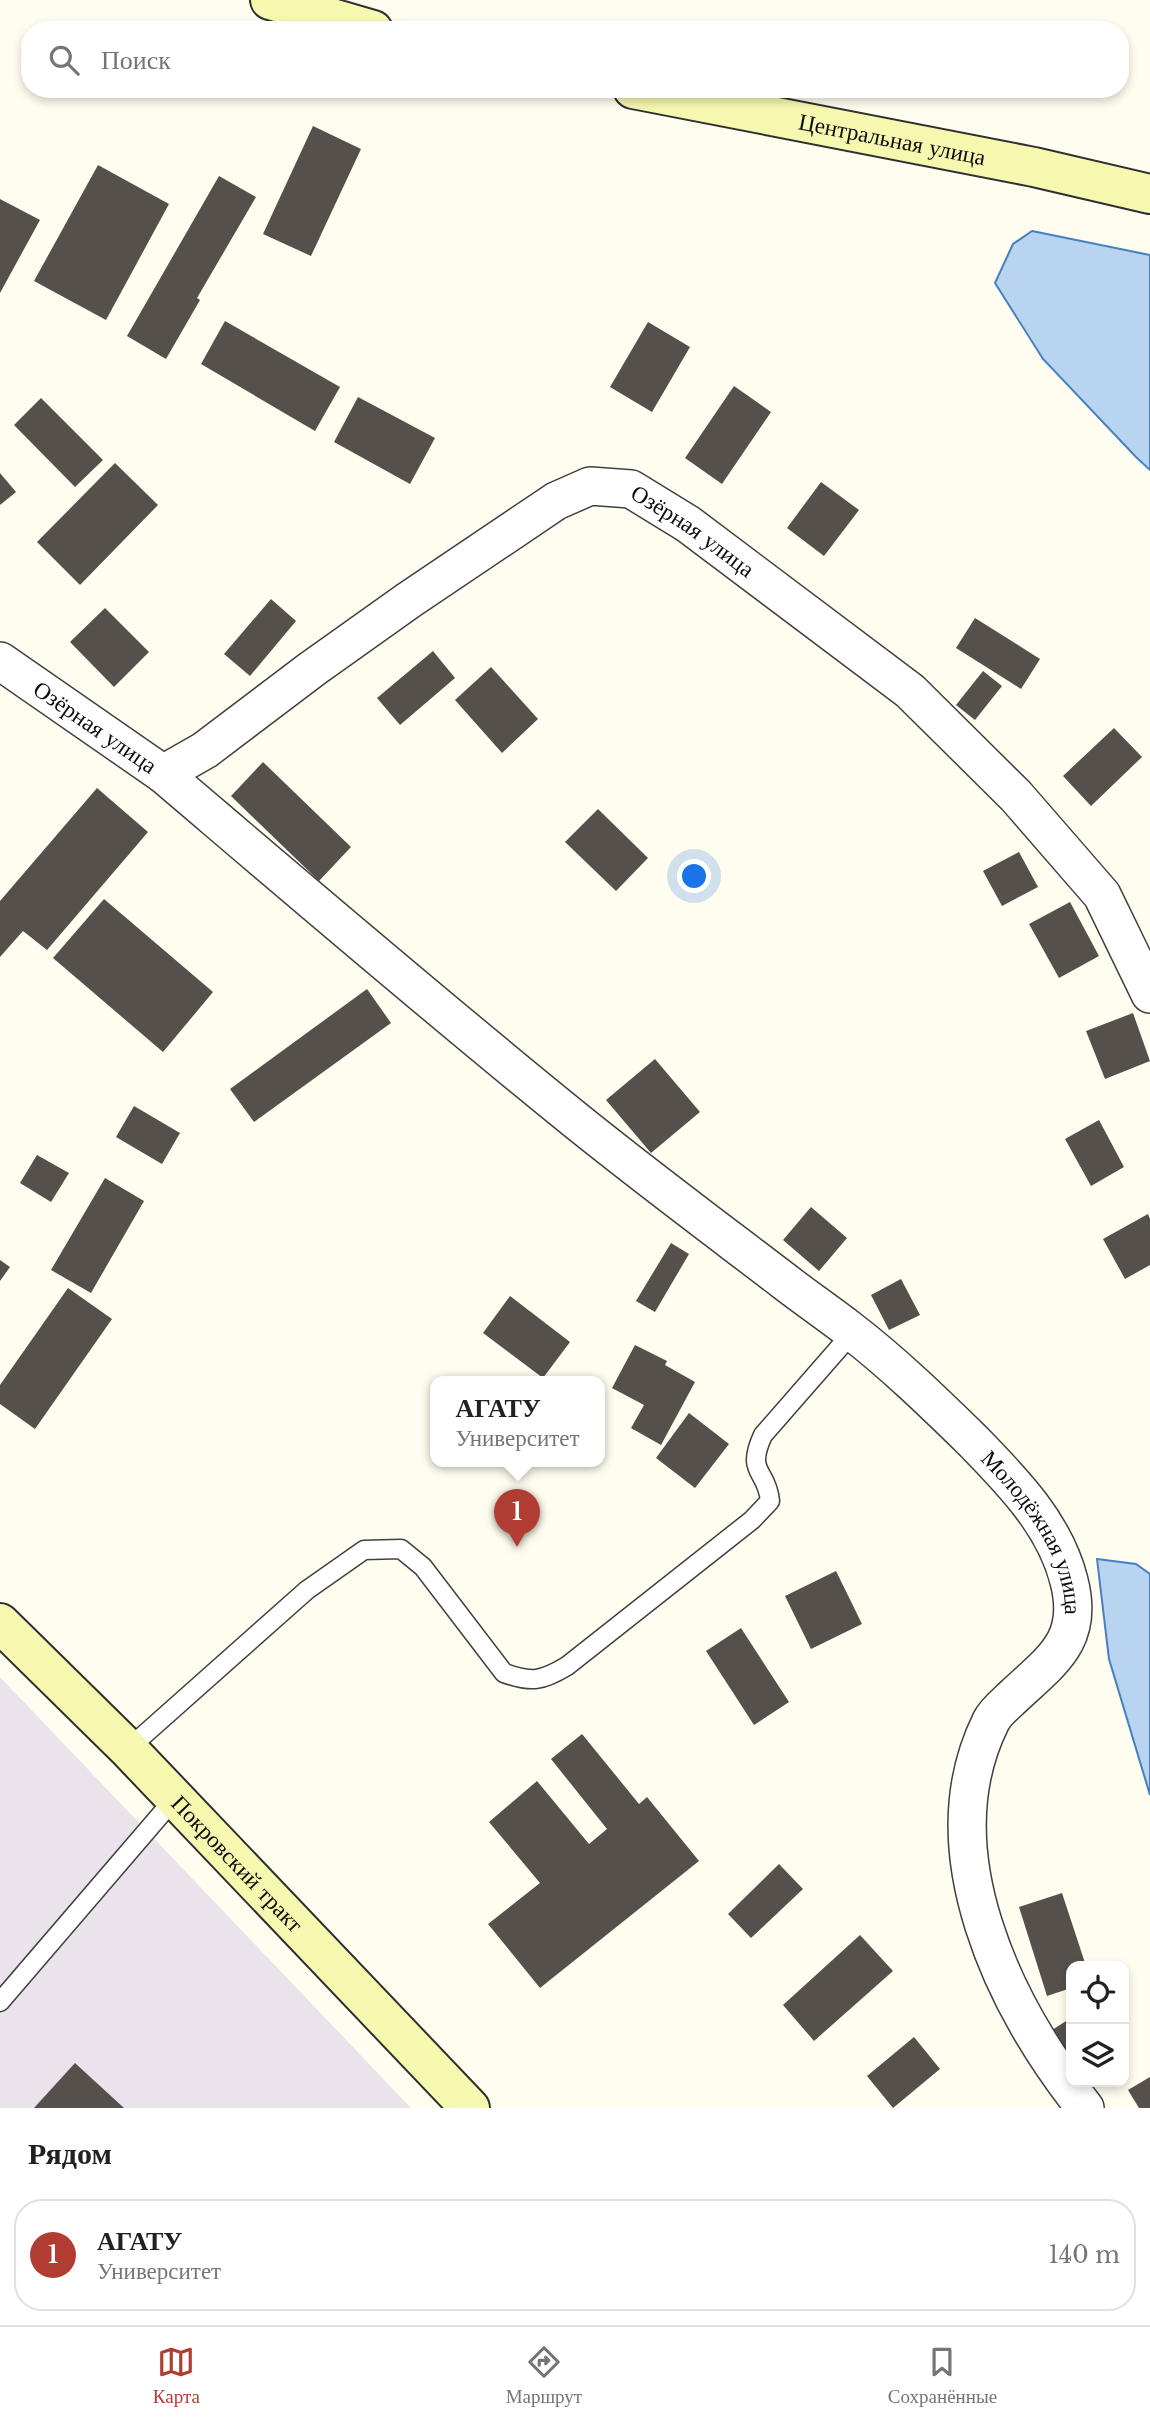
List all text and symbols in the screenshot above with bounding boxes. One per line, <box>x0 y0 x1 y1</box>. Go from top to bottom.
search box <box>21 21 1129 98</box>
icon: search <box>45 41 83 79</box>
text: Поиск <box>101 44 171 76</box>
street label: Центральная улица <box>796 108 988 171</box>
street label: Озёрная улица <box>626 478 760 583</box>
street label: Озёрная улица <box>28 675 162 780</box>
your location <box>677 859 711 893</box>
popup <box>430 1376 605 1467</box>
text: АГАТУ <box>455 1392 541 1424</box>
text: Университет <box>455 1424 580 1452</box>
street label: Молодёжная улица <box>976 1444 1087 1615</box>
pin: 1 <box>494 1489 540 1547</box>
street label: Покровский тракт <box>165 1789 309 1938</box>
map controls <box>1066 1961 1129 2087</box>
button: locate <box>1066 1961 1129 2024</box>
button: layers <box>1066 2024 1129 2087</box>
text: Рядом <box>28 2135 112 2172</box>
text: АГАТУ <box>97 2225 182 2257</box>
text: 1 <box>48 2241 58 2269</box>
text: 140 m <box>1049 2241 1120 2269</box>
text: Университет <box>97 2257 221 2285</box>
tab: Карта <box>153 2343 200 2408</box>
tab: Маршрут <box>506 2343 582 2408</box>
tab: Сохранённые <box>888 2343 997 2408</box>

